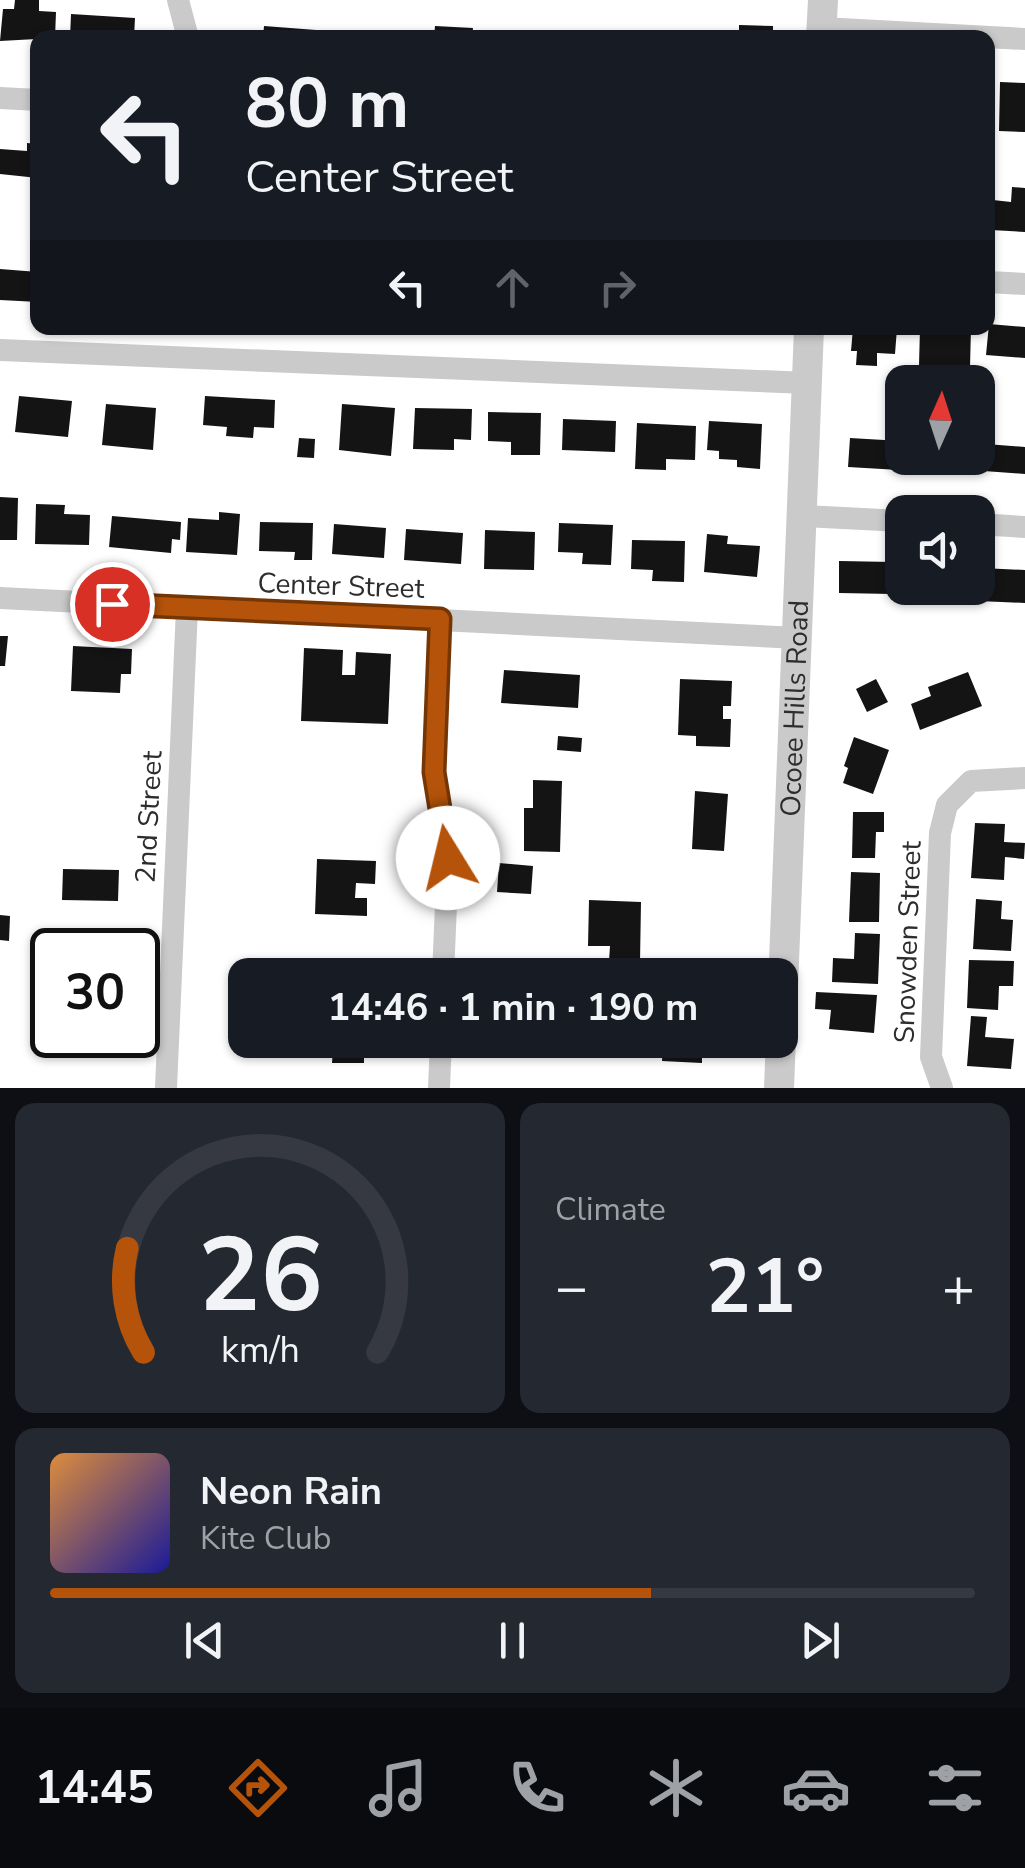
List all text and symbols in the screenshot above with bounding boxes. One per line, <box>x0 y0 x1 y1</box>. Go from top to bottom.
text: 80 m <box>245 56 409 152</box>
icon: left <box>80 70 210 200</box>
text: Center Street <box>245 147 513 208</box>
icon: left <box>380 260 435 315</box>
icon: ahead <box>485 260 540 315</box>
icon: right <box>590 260 645 315</box>
north arrow <box>885 365 995 475</box>
map controls <box>885 365 995 605</box>
button: sound <box>885 495 995 605</box>
pin <box>70 562 155 647</box>
street label: Center Street <box>257 564 425 608</box>
icon: arrive <box>85 577 140 632</box>
street label: Ocoee Hills Road <box>772 599 818 817</box>
street label: 2nd Street <box>127 750 171 884</box>
position arrow <box>396 806 500 910</box>
street label: Snowden Street <box>885 840 931 1044</box>
speed limit sign: 30 <box>30 928 160 1058</box>
text: 14:46 · 1 min · 190 m <box>328 982 698 1033</box>
text: Climate <box>555 1188 666 1231</box>
text: 26 <box>198 1205 322 1347</box>
text: 21° <box>706 1236 824 1338</box>
text: − <box>555 1250 588 1325</box>
text: + <box>942 1250 975 1325</box>
text: km/h <box>221 1326 299 1375</box>
text: Neon Rain <box>200 1466 382 1517</box>
text: Kite Club <box>200 1517 331 1560</box>
icon: previous <box>177 1613 232 1668</box>
icon: pause <box>485 1613 540 1668</box>
icon: next <box>793 1613 848 1668</box>
icon: directions <box>223 1753 293 1823</box>
icon: music <box>363 1753 433 1823</box>
icon: phone <box>502 1753 572 1823</box>
icon: climate <box>641 1753 711 1823</box>
icon: car <box>781 1753 851 1823</box>
icon: filters <box>920 1753 990 1823</box>
text: 14:45 <box>35 1758 154 1819</box>

